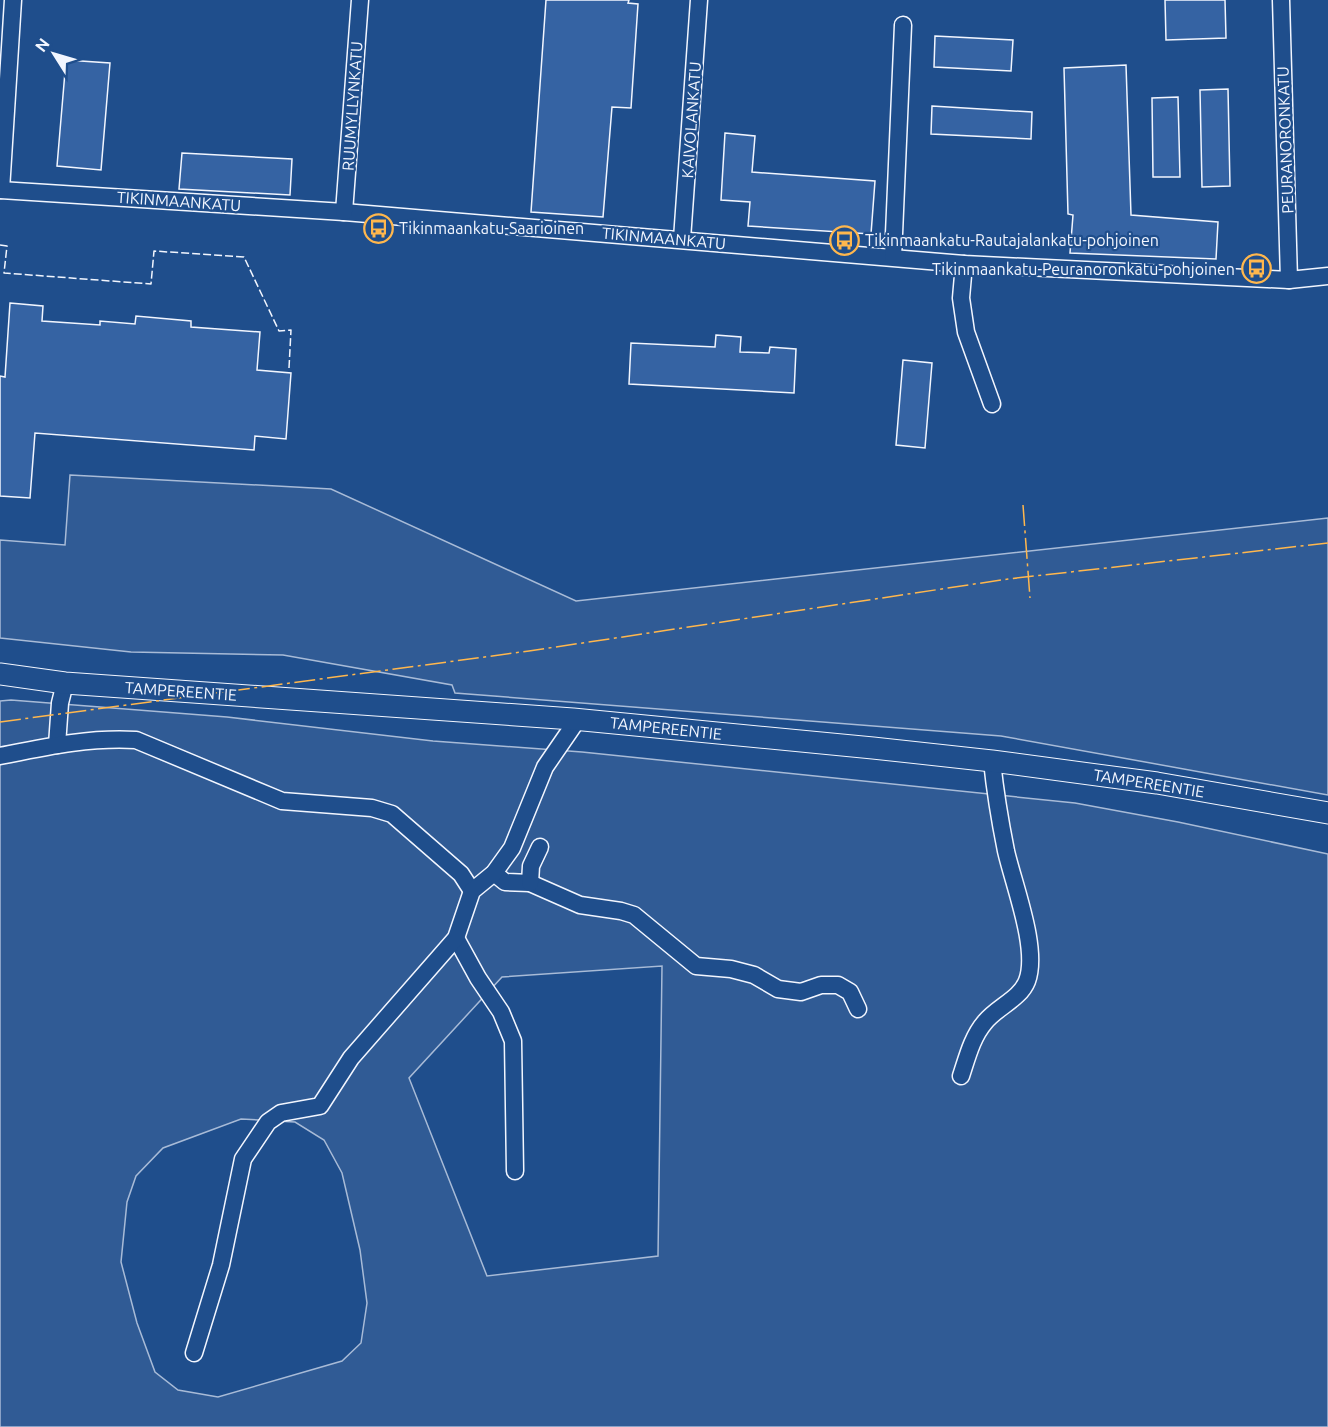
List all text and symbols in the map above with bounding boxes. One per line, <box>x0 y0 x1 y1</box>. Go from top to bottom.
north arrow <box>24 24 84 84</box>
text: N <box>31 35 53 55</box>
street label: RUUMYLLYNKATU <box>338 41 366 171</box>
street label: KAIVOLANKATU <box>678 61 704 179</box>
street label: PEURANORONKATU <box>1273 66 1297 214</box>
street label: TIKINMAANKATU <box>116 188 242 214</box>
bus stop icon: Tikinmaankatu-Saarioinen <box>362 212 394 244</box>
place label: Tikinmaankatu-Saarioinen <box>399 219 584 237</box>
street label: TIKINMAANKATU <box>601 224 727 252</box>
bus stop icon: Tikinmaankatu-Rautajalankatu-pohjoinen <box>828 224 860 256</box>
place label: Tikinmaankatu-Rautajalankatu-pohjoinen <box>865 231 1159 249</box>
bus stop icon: Tikinmaankatu-Peuranoronkatu-pohjoinen <box>1240 253 1272 285</box>
place label: Tikinmaankatu-Peuranoronkatu-pohjoinen <box>932 260 1235 278</box>
street label: TAMPEREENTIE <box>124 678 238 704</box>
street label: TAMPEREENTIE <box>609 713 723 743</box>
street label: TAMPEREENTIE <box>1092 765 1206 801</box>

